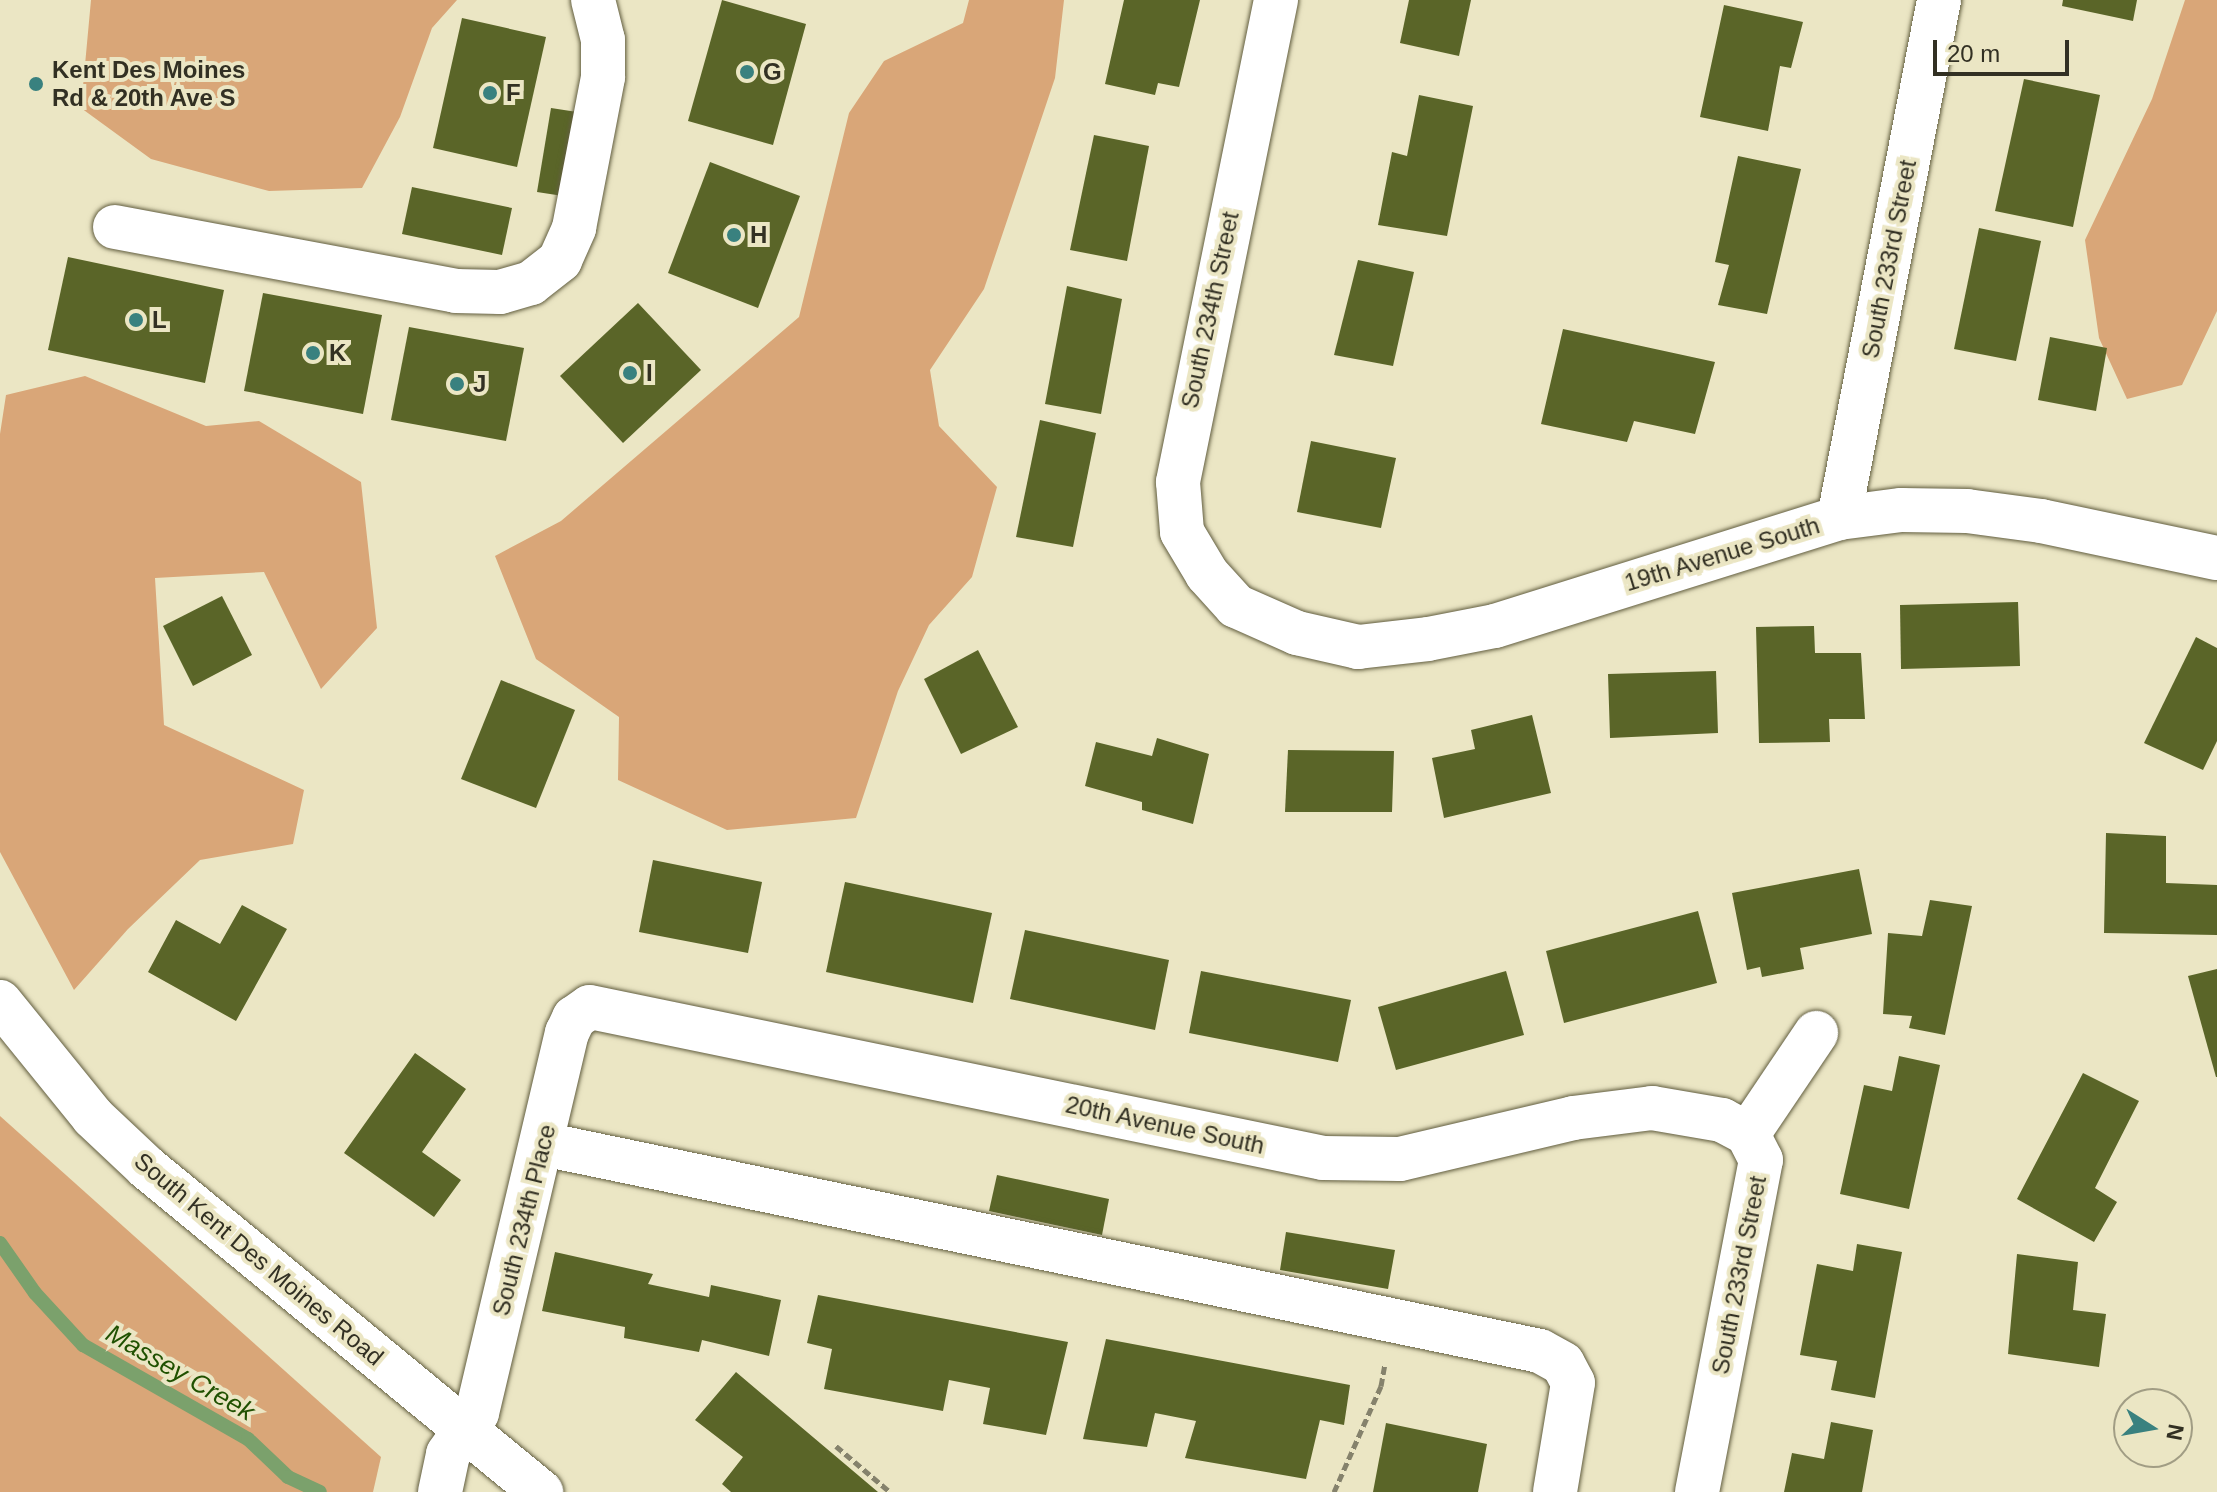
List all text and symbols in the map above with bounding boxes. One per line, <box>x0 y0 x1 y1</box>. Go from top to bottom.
scale bar <box>1937 24 2073 74</box>
text: 20 m <box>1947 40 2000 67</box>
place label: Kent Des Moines Rd & 20th Ave S <box>52 56 245 112</box>
place label: G <box>763 58 782 86</box>
marker: G <box>738 63 756 81</box>
marker: Kent Des Moines Rd & 20th Ave S <box>27 75 45 93</box>
place label: F <box>506 79 521 107</box>
marker: F <box>481 84 499 102</box>
street label: South 233rd Street <box>1856 157 1922 361</box>
street label: South 234th Street <box>1175 209 1245 411</box>
place label: H <box>750 221 767 249</box>
marker: H <box>725 226 743 244</box>
place label: L <box>152 306 167 334</box>
marker: L <box>127 311 145 329</box>
place label: K <box>329 339 346 367</box>
marker: K <box>304 344 322 362</box>
place label: I <box>646 359 653 387</box>
marker: I <box>621 364 639 382</box>
place label: J <box>473 370 486 398</box>
marker: J <box>448 375 466 393</box>
street label: 19th Avenue South <box>1620 510 1824 598</box>
street label: 20th Avenue South <box>1062 1090 1268 1160</box>
street label: South 234th Place <box>486 1121 562 1319</box>
street label: South Kent Des Moines Road <box>129 1146 389 1372</box>
street label: South 233rd Street <box>1706 1173 1772 1377</box>
water label: Massey Creek <box>100 1318 260 1428</box>
north arrow <box>2113 1388 2193 1468</box>
text: N <box>2161 1422 2189 1442</box>

